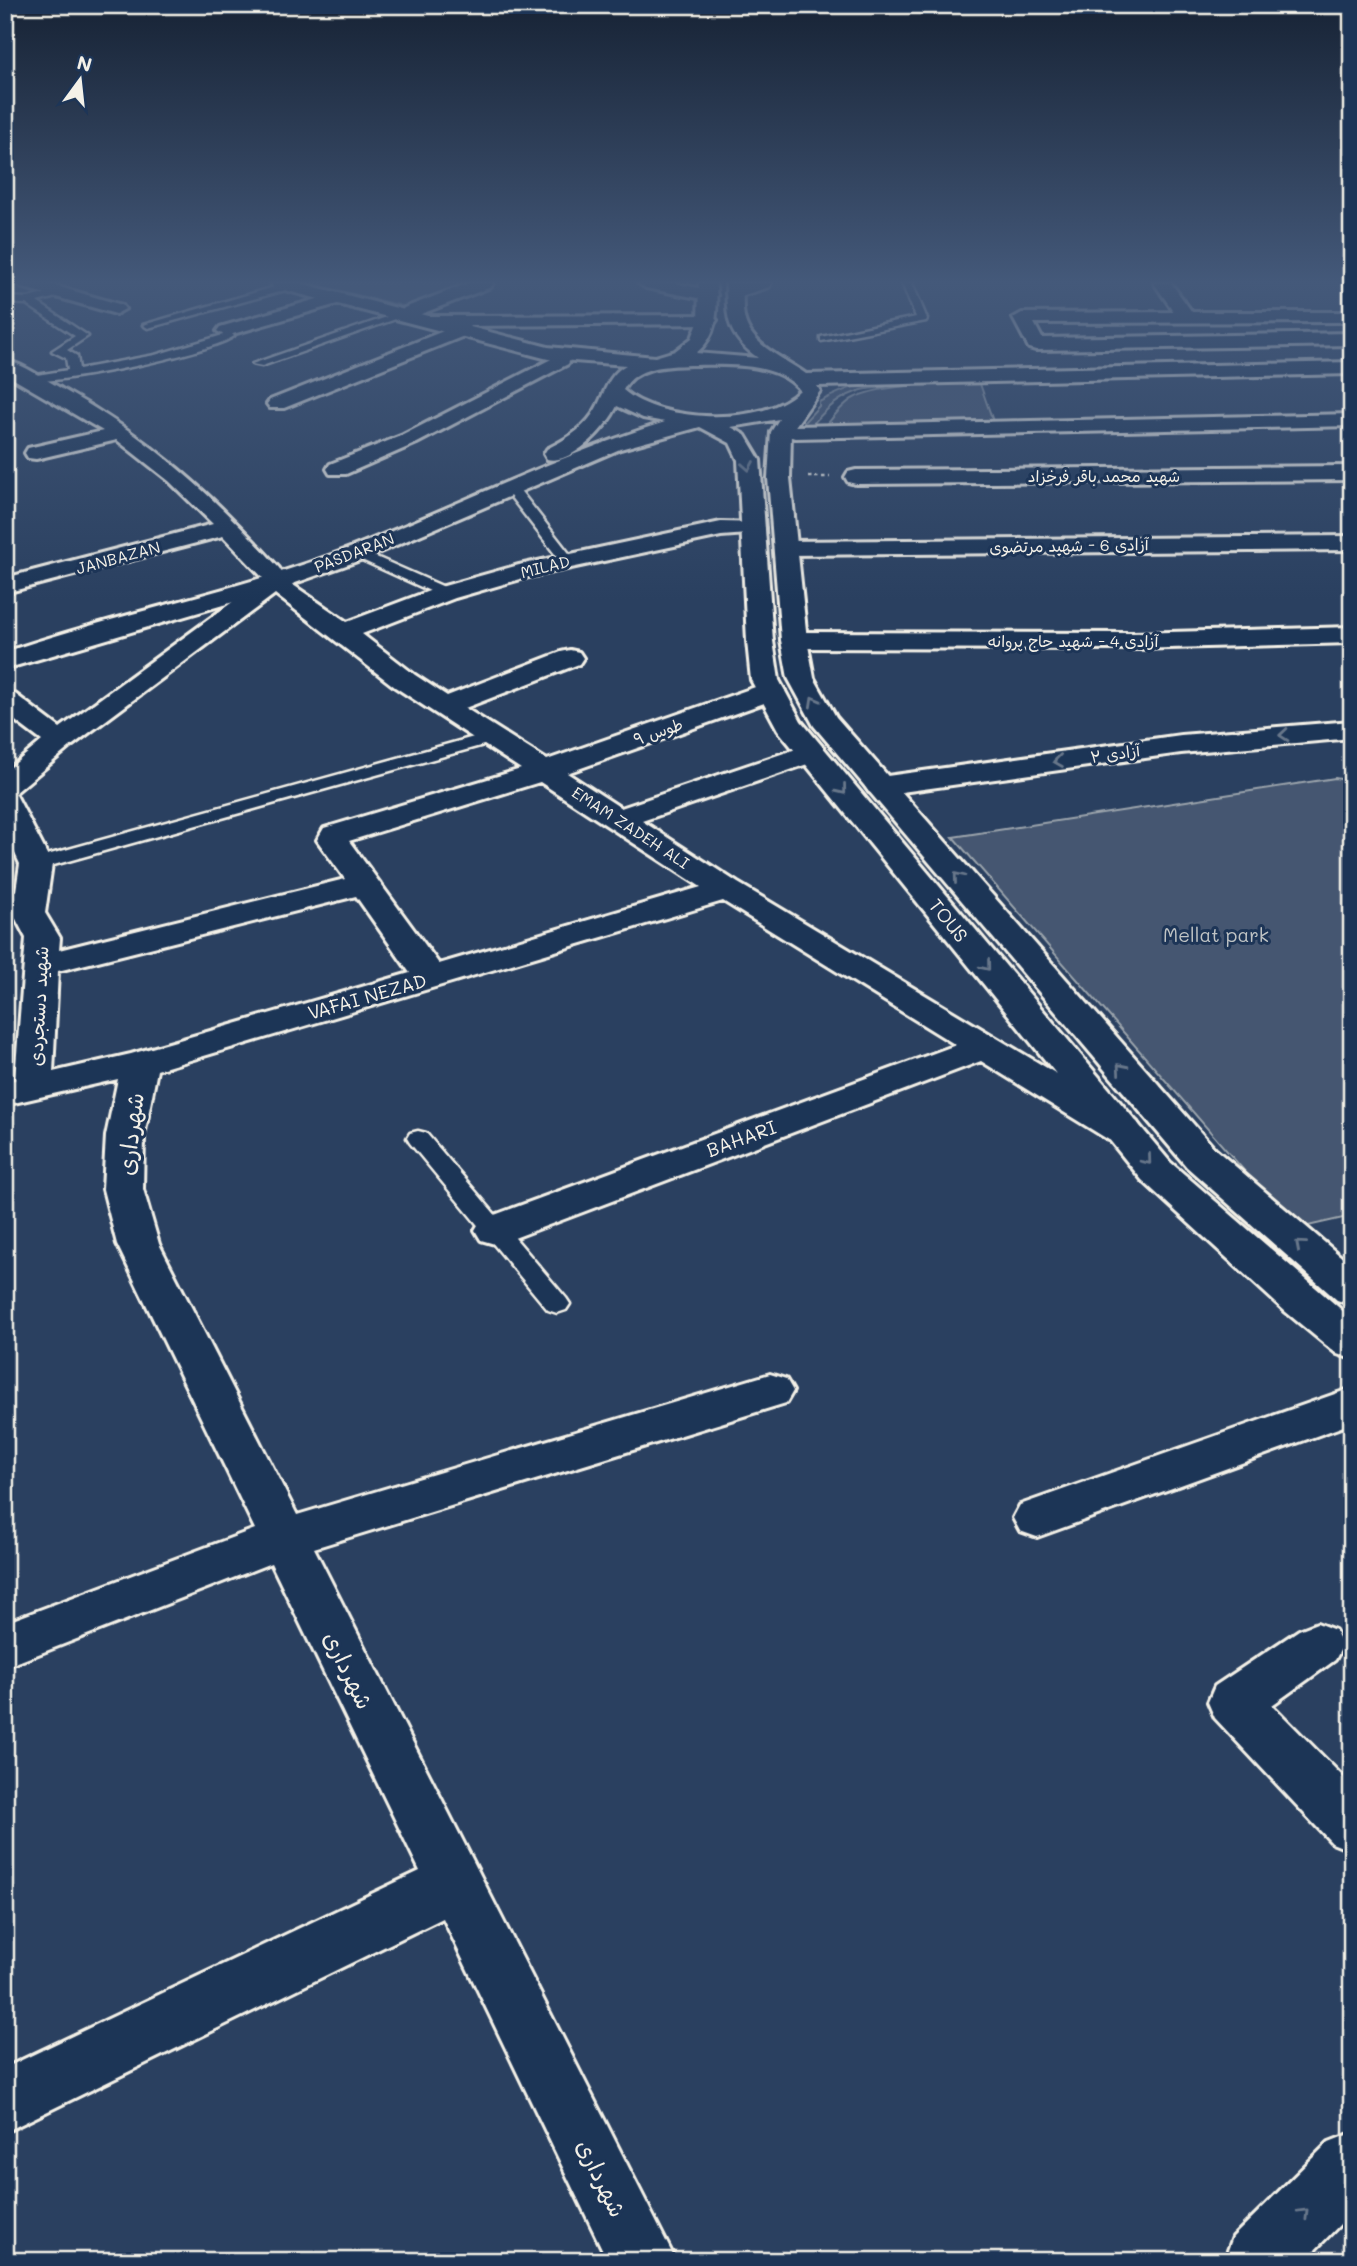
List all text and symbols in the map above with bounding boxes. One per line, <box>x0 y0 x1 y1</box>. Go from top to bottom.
north arrow <box>46 46 116 116</box>
text: N <box>74 49 95 77</box>
one-way arrow <box>740 460 755 472</box>
street label: شهید محمد باقر فرخزاد <box>1028 465 1180 486</box>
street label: PASDARAN <box>311 527 397 577</box>
street label: آزادی 6 - شهید مرتضوی <box>989 533 1150 558</box>
street label: JANBAZAN <box>74 536 162 578</box>
street label: MILAD <box>518 550 572 582</box>
street label: آزادی 4 - شهید حاج پروانه <box>988 630 1159 652</box>
one-way arrow <box>809 696 822 708</box>
street label: طوس ۹ <box>630 713 686 750</box>
one-way arrow <box>1278 727 1289 742</box>
street label: آزادی ۲ <box>1089 739 1142 767</box>
one-way arrow <box>1052 753 1064 768</box>
street label: EMAM ZADEH ALI <box>568 781 694 873</box>
one-way arrow <box>834 783 847 795</box>
one-way arrow <box>953 872 966 885</box>
street label: TOUS <box>924 893 974 947</box>
park label: Mellat park <box>1163 922 1269 947</box>
street label: شهید دستجردی <box>22 945 54 1067</box>
one-way arrow <box>978 959 991 971</box>
street label: VAFAI NEZAD <box>305 967 429 1025</box>
one-way arrow <box>1117 1063 1129 1076</box>
street label: شهرداری <box>110 1091 150 1177</box>
street label: BAHARI <box>703 1114 779 1162</box>
one-way arrow <box>1139 1152 1151 1165</box>
one-way arrow <box>1295 1241 1308 1253</box>
street label: شهرداری <box>317 1626 381 1714</box>
street label: شهرداری <box>570 2134 634 2222</box>
one-way arrow <box>1296 2208 1309 2221</box>

